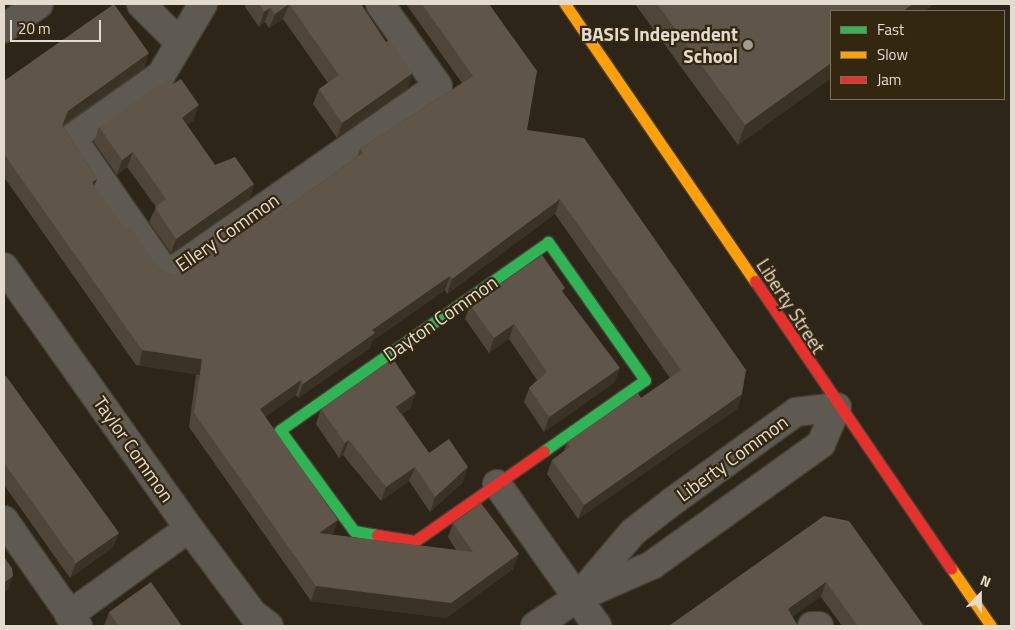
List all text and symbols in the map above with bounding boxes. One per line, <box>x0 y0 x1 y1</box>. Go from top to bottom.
scale bar <box>12 10 104 42</box>
legend <box>830 10 1005 100</box>
text: 20 m <box>18 17 51 40</box>
text: Fast <box>877 18 904 41</box>
place label: BASIS Independent School <box>581 23 738 67</box>
marker: BASIS Independent School <box>742 39 754 51</box>
text: Slow <box>877 43 908 66</box>
text: Jam <box>877 68 901 91</box>
street label: Ellery Common <box>171 188 283 276</box>
street label: Liberty Street <box>752 254 830 358</box>
street label: Dayton Common <box>379 270 501 366</box>
street label: Taylor Common <box>89 392 179 506</box>
street label: Liberty Common <box>672 410 792 506</box>
text: N <box>977 569 994 592</box>
north arrow <box>955 570 1005 620</box>

